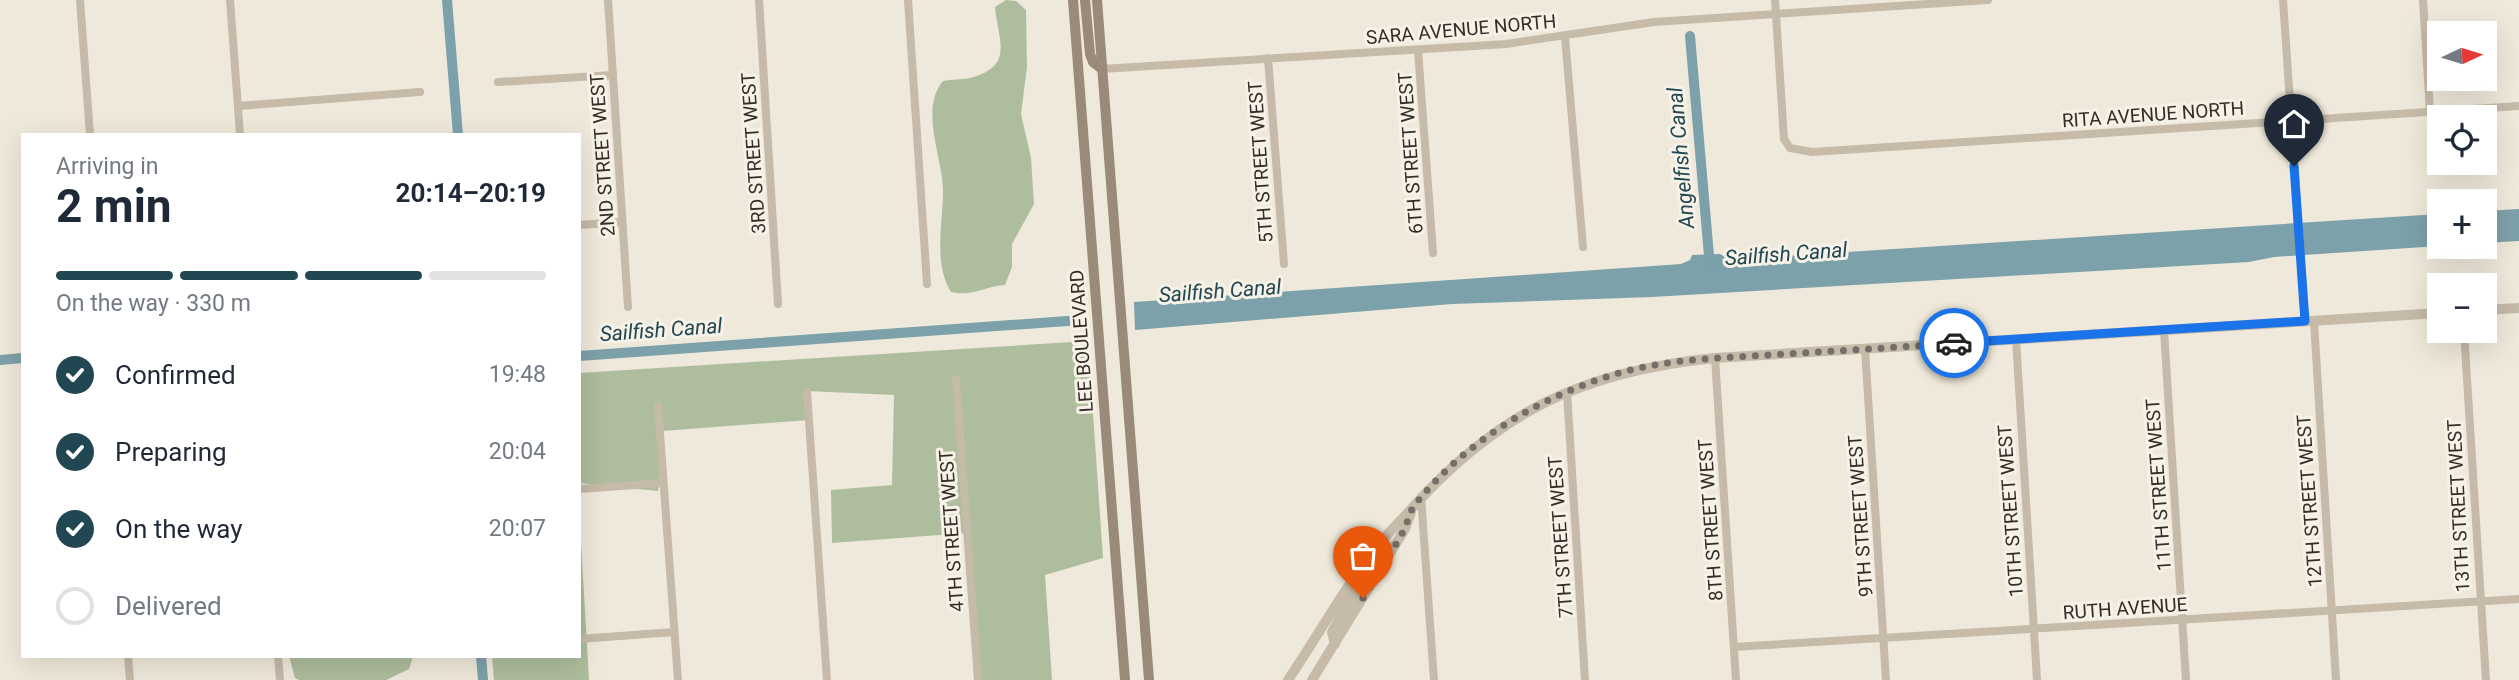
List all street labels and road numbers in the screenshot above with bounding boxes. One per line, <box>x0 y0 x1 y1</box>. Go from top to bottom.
street label: SARA AVENUE NORTH <box>1365 10 1557 49</box>
street label: 6TH STREET WEST <box>1393 71 1428 235</box>
street label: 3RD STREET WEST <box>736 72 771 234</box>
street label: 2ND STREET WEST <box>585 73 620 237</box>
street label: 5TH STREET WEST <box>1243 80 1278 244</box>
street label: RITA AVENUE NORTH <box>2061 97 2245 132</box>
street label: LEE BOULEVARD <box>1065 269 1098 413</box>
street label: 11TH STREET WEST <box>2141 398 2176 572</box>
street label: 12TH STREET WEST <box>2292 414 2327 588</box>
street label: 13TH STREET WEST <box>2442 419 2475 593</box>
street label: 10TH STREET WEST <box>1993 424 2028 598</box>
street label: 9TH STREET WEST <box>1843 434 1878 598</box>
street label: 8TH STREET WEST <box>1693 438 1728 602</box>
street label: 4TH STREET WEST <box>934 449 969 613</box>
street label: 7TH STREET WEST <box>1543 455 1578 619</box>
street label: RUTH AVENUE <box>2062 593 2188 624</box>

